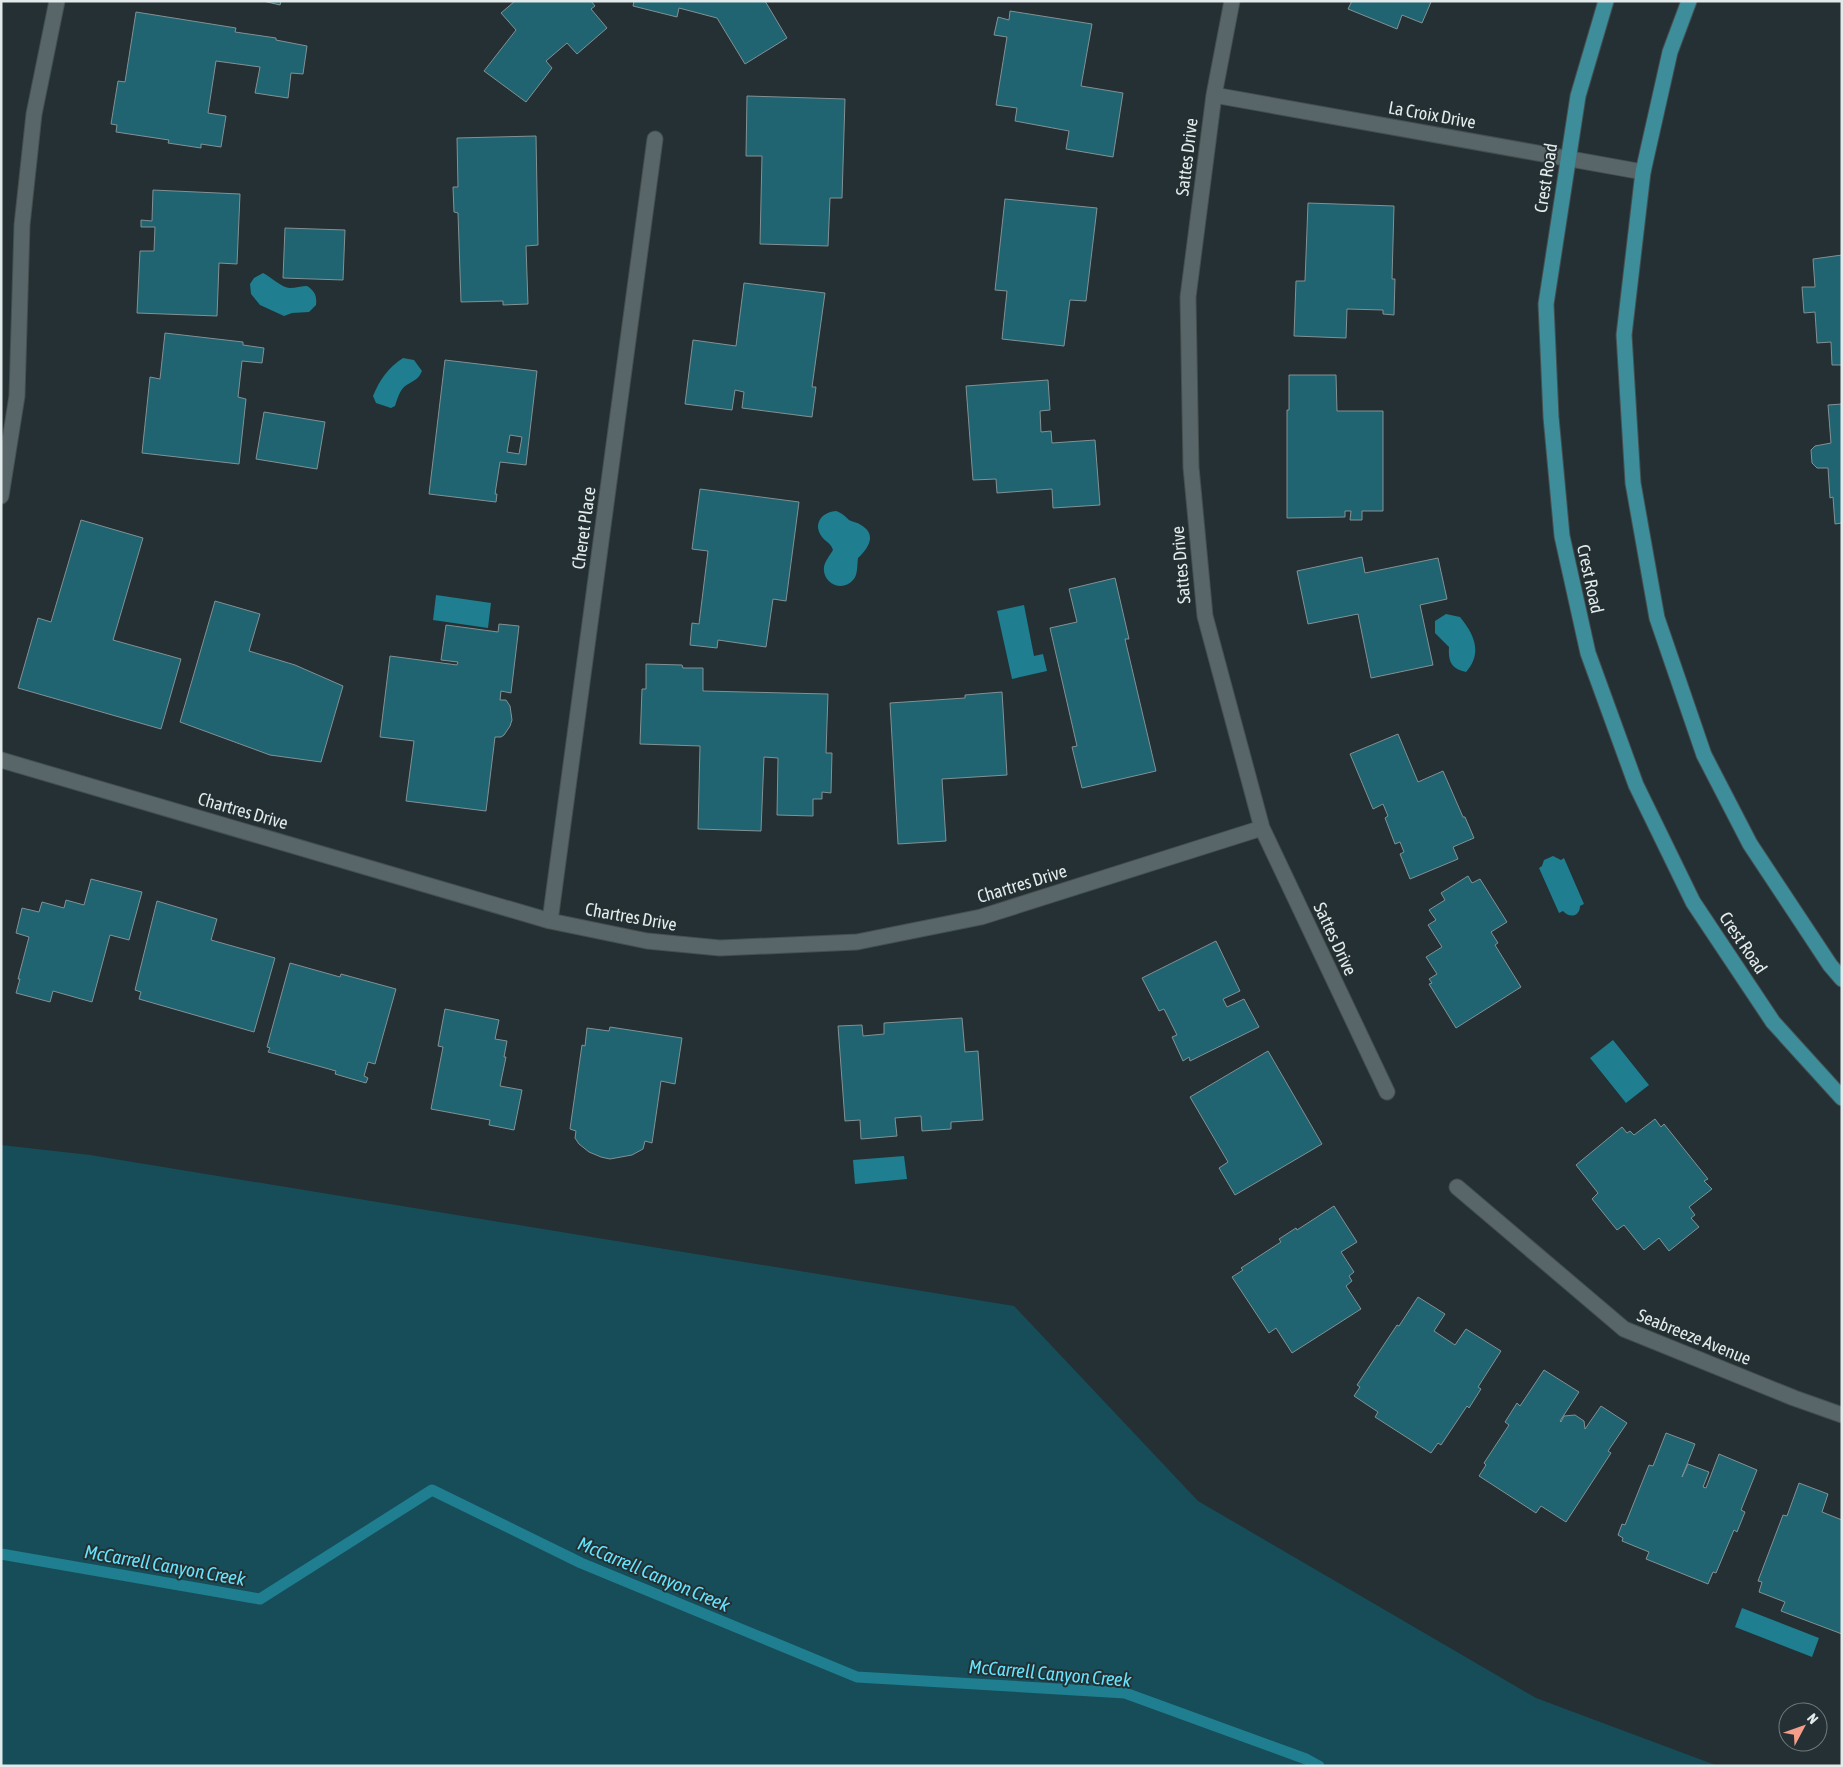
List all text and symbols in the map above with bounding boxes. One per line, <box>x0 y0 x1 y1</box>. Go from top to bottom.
street label: La Croix Drive <box>1387 96 1477 133</box>
street label: Sattes Drive <box>1171 117 1202 197</box>
street label: Crest Road <box>1530 142 1561 214</box>
street label: Cheret Place <box>567 485 600 570</box>
street label: Sattes Drive <box>1167 525 1194 605</box>
street label: Crest Road <box>1573 543 1608 615</box>
street label: Chartres Drive <box>196 788 291 833</box>
street label: Chartres Drive <box>974 860 1069 907</box>
street label: Chartres Drive <box>584 898 679 935</box>
street label: Sattes Drive <box>1309 899 1361 979</box>
street label: Crest Road <box>1715 908 1772 978</box>
street label: Seabreeze Avenue <box>1634 1304 1754 1369</box>
water label: McCarrell Canyon Creek <box>575 1532 734 1616</box>
water label: McCarrell Canyon Creek <box>83 1540 248 1590</box>
water label: McCarrell Canyon Creek <box>968 1655 1133 1691</box>
north arrow <box>1778 1702 1828 1752</box>
text: N <box>1804 1710 1822 1727</box>

